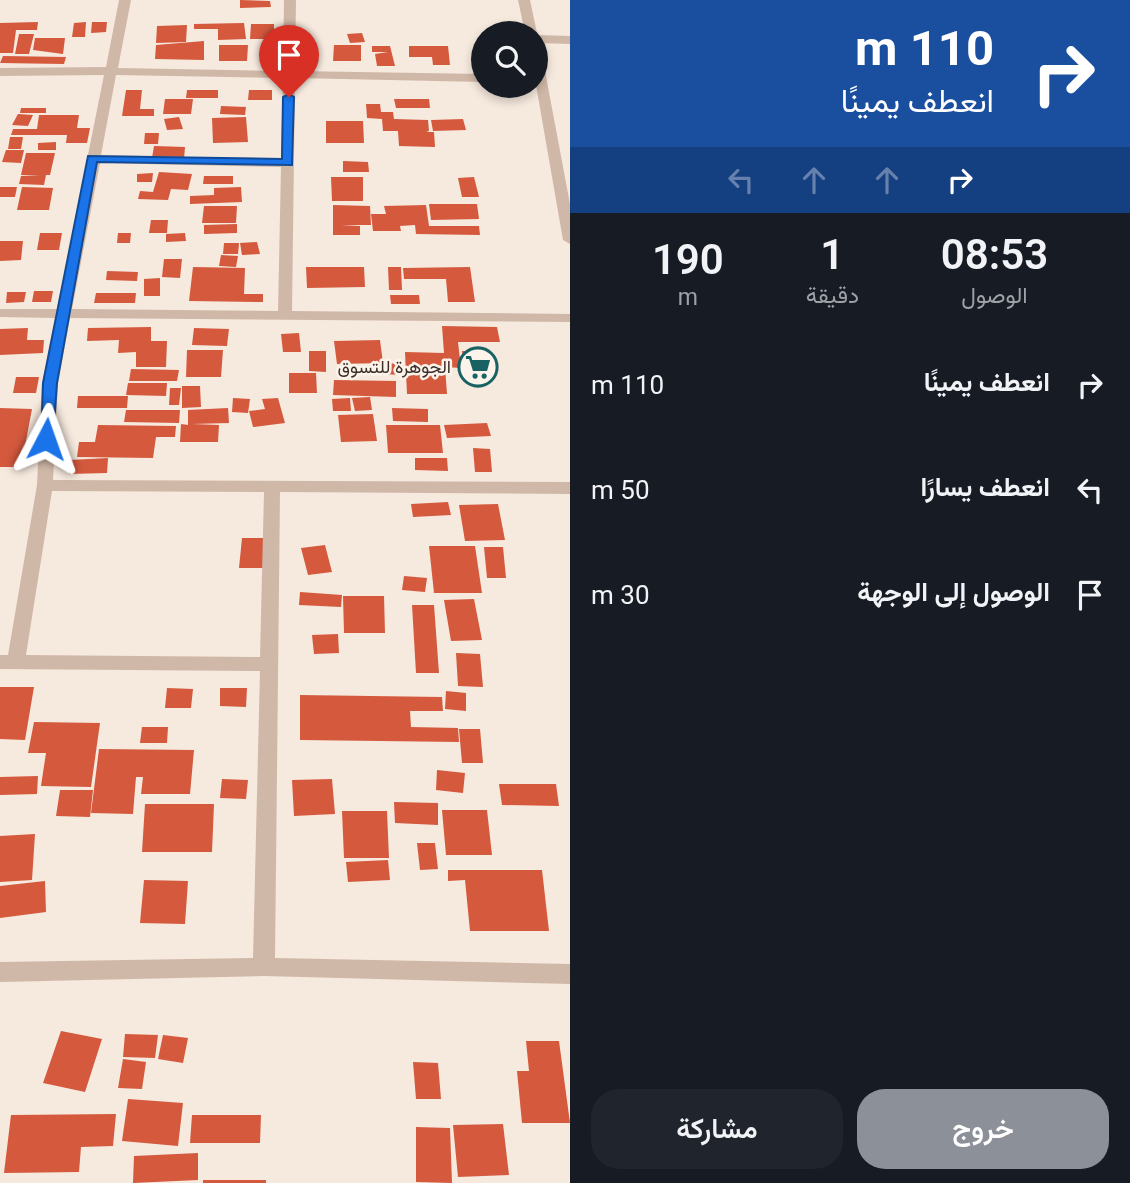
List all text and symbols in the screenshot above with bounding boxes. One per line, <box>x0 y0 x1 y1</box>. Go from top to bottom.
text: 110 m <box>855 20 994 77</box>
map controls <box>471 21 548 98</box>
button: search <box>471 21 548 98</box>
pin <box>259 25 319 97</box>
icon: right <box>1018 28 1109 119</box>
icon: arrive <box>270 36 308 74</box>
text: انعطف يمينًا <box>841 82 994 120</box>
icon: left <box>722 161 760 199</box>
icon: ahead <box>795 161 833 199</box>
icon: ahead <box>868 161 906 199</box>
icon: right <box>941 161 979 199</box>
text: 1 <box>820 230 844 279</box>
text: 08:53 <box>941 230 1048 279</box>
text: 190 <box>652 235 724 284</box>
text: دقيقة <box>806 282 859 309</box>
text: الوصول <box>961 282 1028 309</box>
text: m <box>678 284 698 311</box>
supermarket icon: الجوهرة للتسوق <box>457 346 499 388</box>
place label: الجوهرة للتسوق <box>337 356 451 378</box>
icon: right <box>1071 366 1109 404</box>
text: انعطف يمينًا <box>924 367 1050 397</box>
text: 110 m <box>591 370 664 400</box>
position arrow <box>9 402 83 476</box>
icon: left <box>1071 471 1109 509</box>
text: انعطف يسارًا <box>920 472 1050 502</box>
text: 50 m <box>591 475 650 505</box>
icon: arrive <box>1071 576 1109 614</box>
text: الوصول إلى الوجهة <box>857 577 1050 607</box>
text: 30 m <box>591 580 650 610</box>
button: مشاركة <box>591 1089 843 1169</box>
button: خروج <box>857 1089 1109 1169</box>

